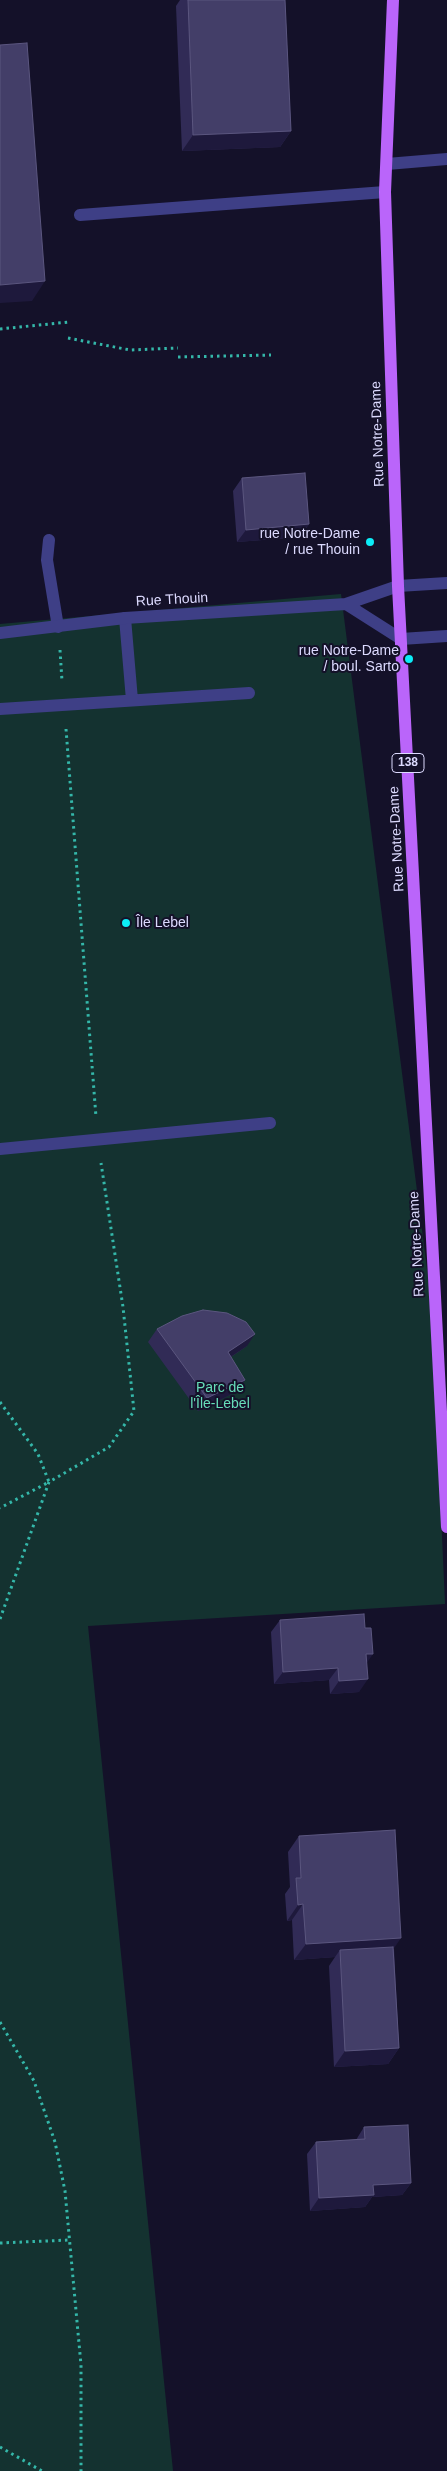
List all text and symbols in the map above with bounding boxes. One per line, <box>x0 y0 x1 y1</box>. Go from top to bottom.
street label: Rue Notre-Dame <box>368 381 388 487</box>
place label: rue Notre-Dame / rue Thouin <box>260 526 360 558</box>
marker: rue Notre-Dame / rue Thouin <box>364 536 376 548</box>
street label: Rue Thouin <box>135 590 209 610</box>
place label: rue Notre-Dame / boul. Sarto <box>299 643 399 676</box>
marker: rue Notre-Dame / boul. Sarto <box>403 653 415 665</box>
road number: 138 <box>392 754 424 772</box>
street label: Rue Notre-Dame <box>386 786 408 892</box>
place label: Île Lebel <box>136 915 189 931</box>
marker: Île Lebel <box>120 917 132 929</box>
street label: Rue Notre-Dame <box>406 1191 428 1297</box>
park label: Parc de l'Île-Lebel <box>190 1380 250 1412</box>

